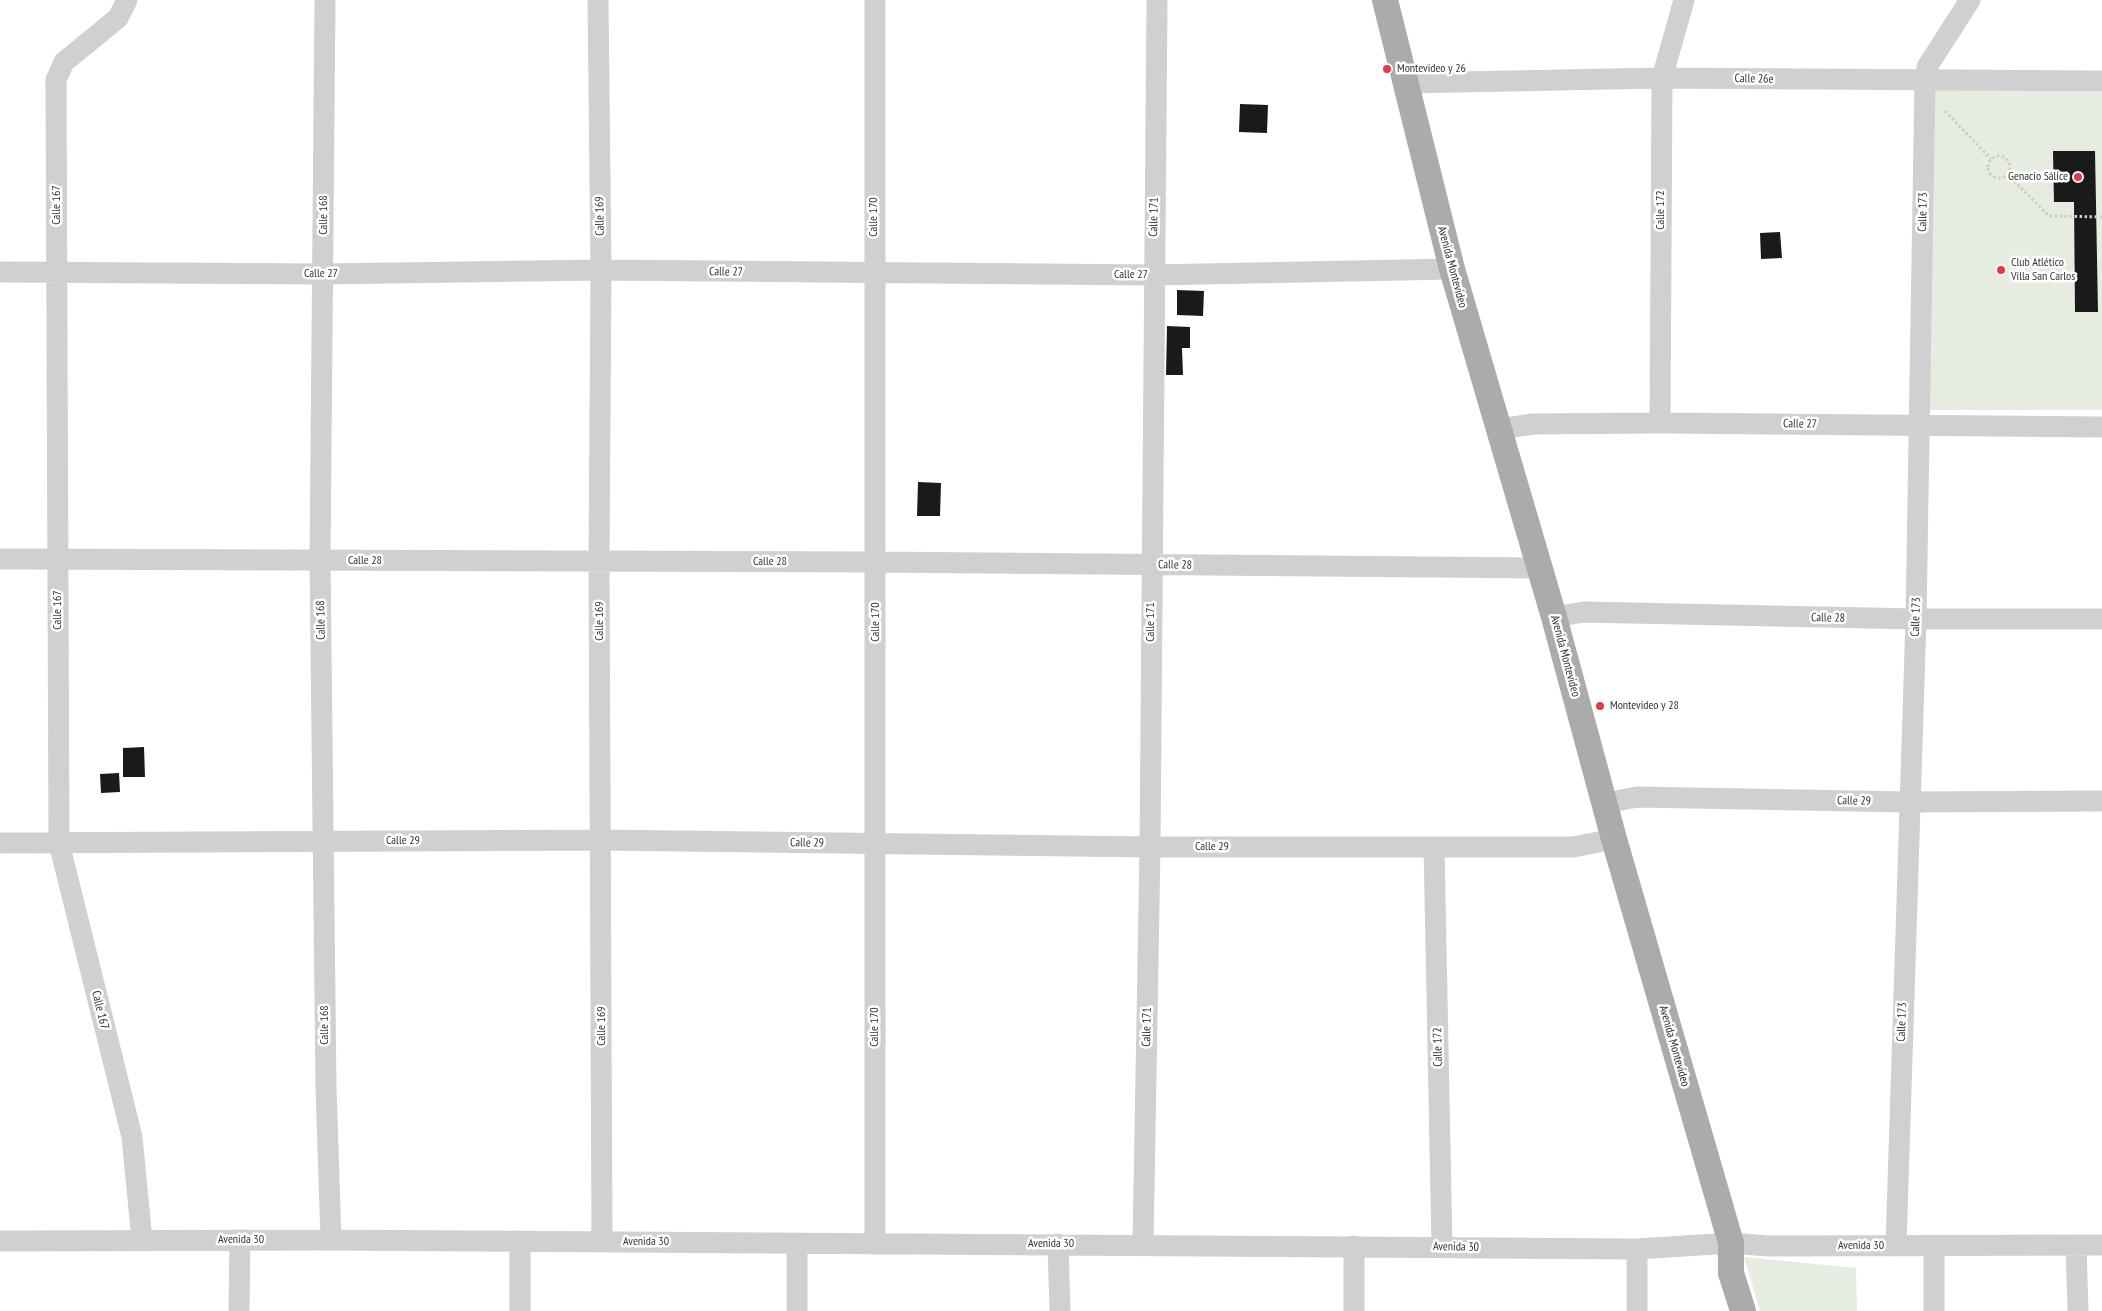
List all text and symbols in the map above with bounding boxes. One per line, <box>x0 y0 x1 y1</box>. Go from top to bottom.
place label: Montevideo y 26 <box>1397 62 1466 76</box>
marker: Montevideo y 26 <box>1381 63 1393 75</box>
street label: Calle 26e <box>1734 71 1774 87</box>
place label: Genacio Sálice <box>2008 170 2068 184</box>
marker: Genacio Sálice <box>2072 171 2084 183</box>
street label: Calle 167 <box>50 185 64 225</box>
street label: Calle 172 <box>1654 190 1668 230</box>
street label: Calle 173 <box>1915 192 1931 232</box>
street label: Calle 168 <box>317 195 331 235</box>
street label: Calle 169 <box>592 196 608 236</box>
street label: Calle 170 <box>867 197 881 237</box>
street label: Calle 171 <box>1146 197 1162 237</box>
street label: Avenida Montevideo <box>1434 225 1470 309</box>
place label: Club Atlético Villa San Carlos <box>2011 256 2075 284</box>
marker: Club Atlético Villa San Carlos <box>1995 264 2007 276</box>
street label: Calle 27 <box>709 265 743 279</box>
street label: Calle 27 <box>304 267 338 281</box>
street label: Calle 27 <box>1114 268 1148 282</box>
street label: Calle 27 <box>1783 417 1817 431</box>
street label: Calle 28 <box>348 554 382 568</box>
street label: Calle 28 <box>753 555 787 569</box>
street label: Calle 28 <box>1158 558 1192 572</box>
street label: Calle 167 <box>51 590 65 630</box>
street label: Calle 173 <box>1908 597 1924 637</box>
street label: Calle 168 <box>313 600 329 640</box>
street label: Calle 169 <box>593 601 607 641</box>
street label: Calle 170 <box>869 602 883 642</box>
street label: Calle 171 <box>1144 602 1158 642</box>
street label: Calle 28 <box>1811 611 1845 625</box>
street label: Avenida Montevideo <box>1547 614 1583 698</box>
place label: Montevideo y 28 <box>1610 699 1679 713</box>
marker: Montevideo y 28 <box>1594 700 1606 712</box>
street label: Calle 29 <box>1837 794 1871 808</box>
street label: Calle 29 <box>386 834 420 848</box>
street label: Calle 29 <box>790 836 824 850</box>
street label: Calle 29 <box>1195 840 1229 854</box>
street label: Calle 167 <box>88 989 112 1031</box>
street label: Calle 173 <box>1894 1002 1910 1042</box>
street label: Avenida Montevideo <box>1656 1004 1692 1088</box>
street label: Calle 168 <box>318 1005 332 1045</box>
street label: Calle 169 <box>595 1006 609 1046</box>
street label: Calle 170 <box>868 1007 882 1047</box>
street label: Calle 171 <box>1139 1007 1155 1047</box>
street label: Calle 172 <box>1430 1027 1446 1067</box>
street label: Avenida 30 <box>218 1233 264 1247</box>
street label: Avenida 30 <box>623 1235 669 1249</box>
street label: Avenida 30 <box>1028 1237 1074 1251</box>
street label: Avenida 30 <box>1433 1239 1479 1255</box>
street label: Avenida 30 <box>1838 1239 1884 1253</box>

